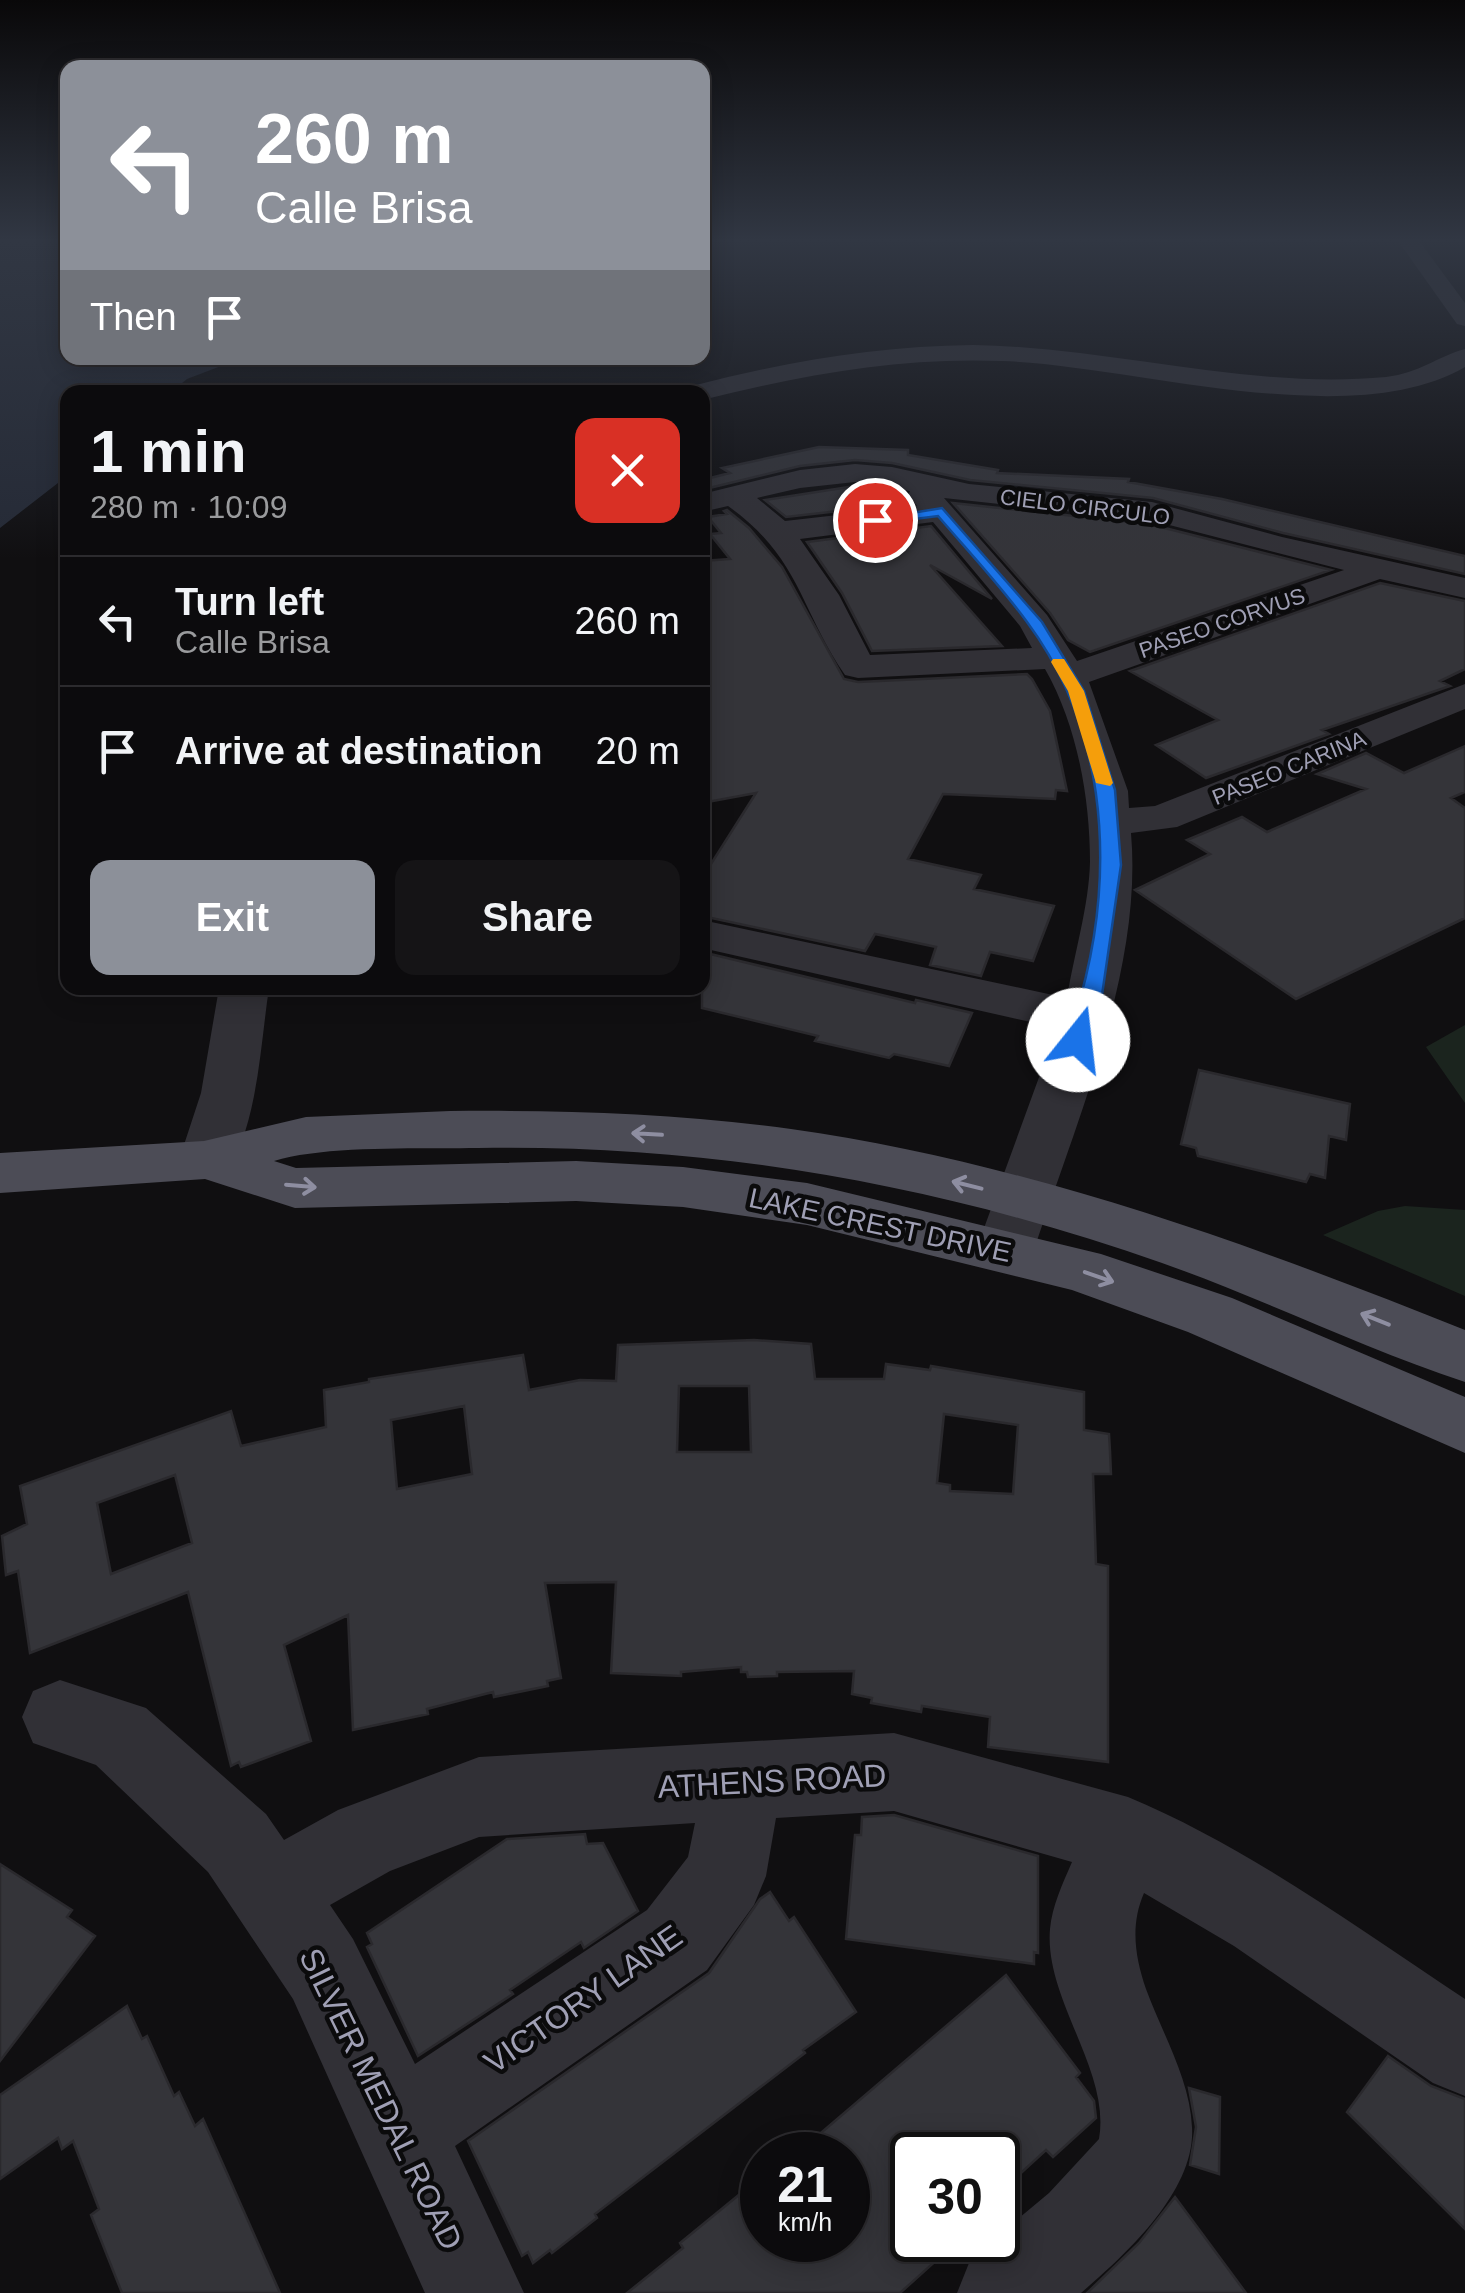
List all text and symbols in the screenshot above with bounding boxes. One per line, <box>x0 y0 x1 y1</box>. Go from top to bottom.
icon: left <box>90 100 220 230</box>
text: 260 m <box>255 100 453 178</box>
text: Calle Brisa <box>255 182 473 233</box>
icon: arrive <box>197 290 252 345</box>
text: Then <box>90 296 177 338</box>
text: 1 min <box>90 418 247 485</box>
button: close <box>575 418 680 523</box>
pin <box>833 478 918 563</box>
street label: CIELO CIRCULO <box>999 484 1171 530</box>
text: 280 m · 10:09 <box>90 489 287 525</box>
icon: arrive <box>848 493 903 548</box>
text: Turn left <box>175 581 324 623</box>
street label: PASEO CORVUS <box>1136 583 1308 663</box>
icon: left <box>90 594 145 649</box>
text: 260 m <box>574 600 680 642</box>
text: Calle Brisa <box>175 624 330 660</box>
icon: arrive <box>90 724 145 779</box>
street label: PASEO CARINA <box>1209 726 1370 810</box>
text: Arrive at destination <box>175 730 542 772</box>
text: 20 m <box>596 730 680 772</box>
button: Exit <box>90 860 375 975</box>
button: Share <box>395 860 680 975</box>
position arrow <box>1026 988 1130 1092</box>
one-way arrow <box>631 1124 663 1143</box>
one-way arrow <box>952 1174 983 1193</box>
one-way arrow <box>284 1176 317 1195</box>
street label: LAKE CREST DRIVE <box>746 1182 1014 1268</box>
one-way arrow <box>1082 1269 1114 1287</box>
one-way arrow <box>1360 1309 1391 1327</box>
street label: ATHENS ROAD <box>657 1757 887 1805</box>
street label: VICTORY LANE <box>477 1917 689 2081</box>
street label: SILVER MEDAL ROAD <box>292 1942 470 2256</box>
speed limit sign: 30 <box>890 2132 1020 2262</box>
text: 21 <box>777 2157 833 2213</box>
text: km/h <box>778 2208 832 2236</box>

